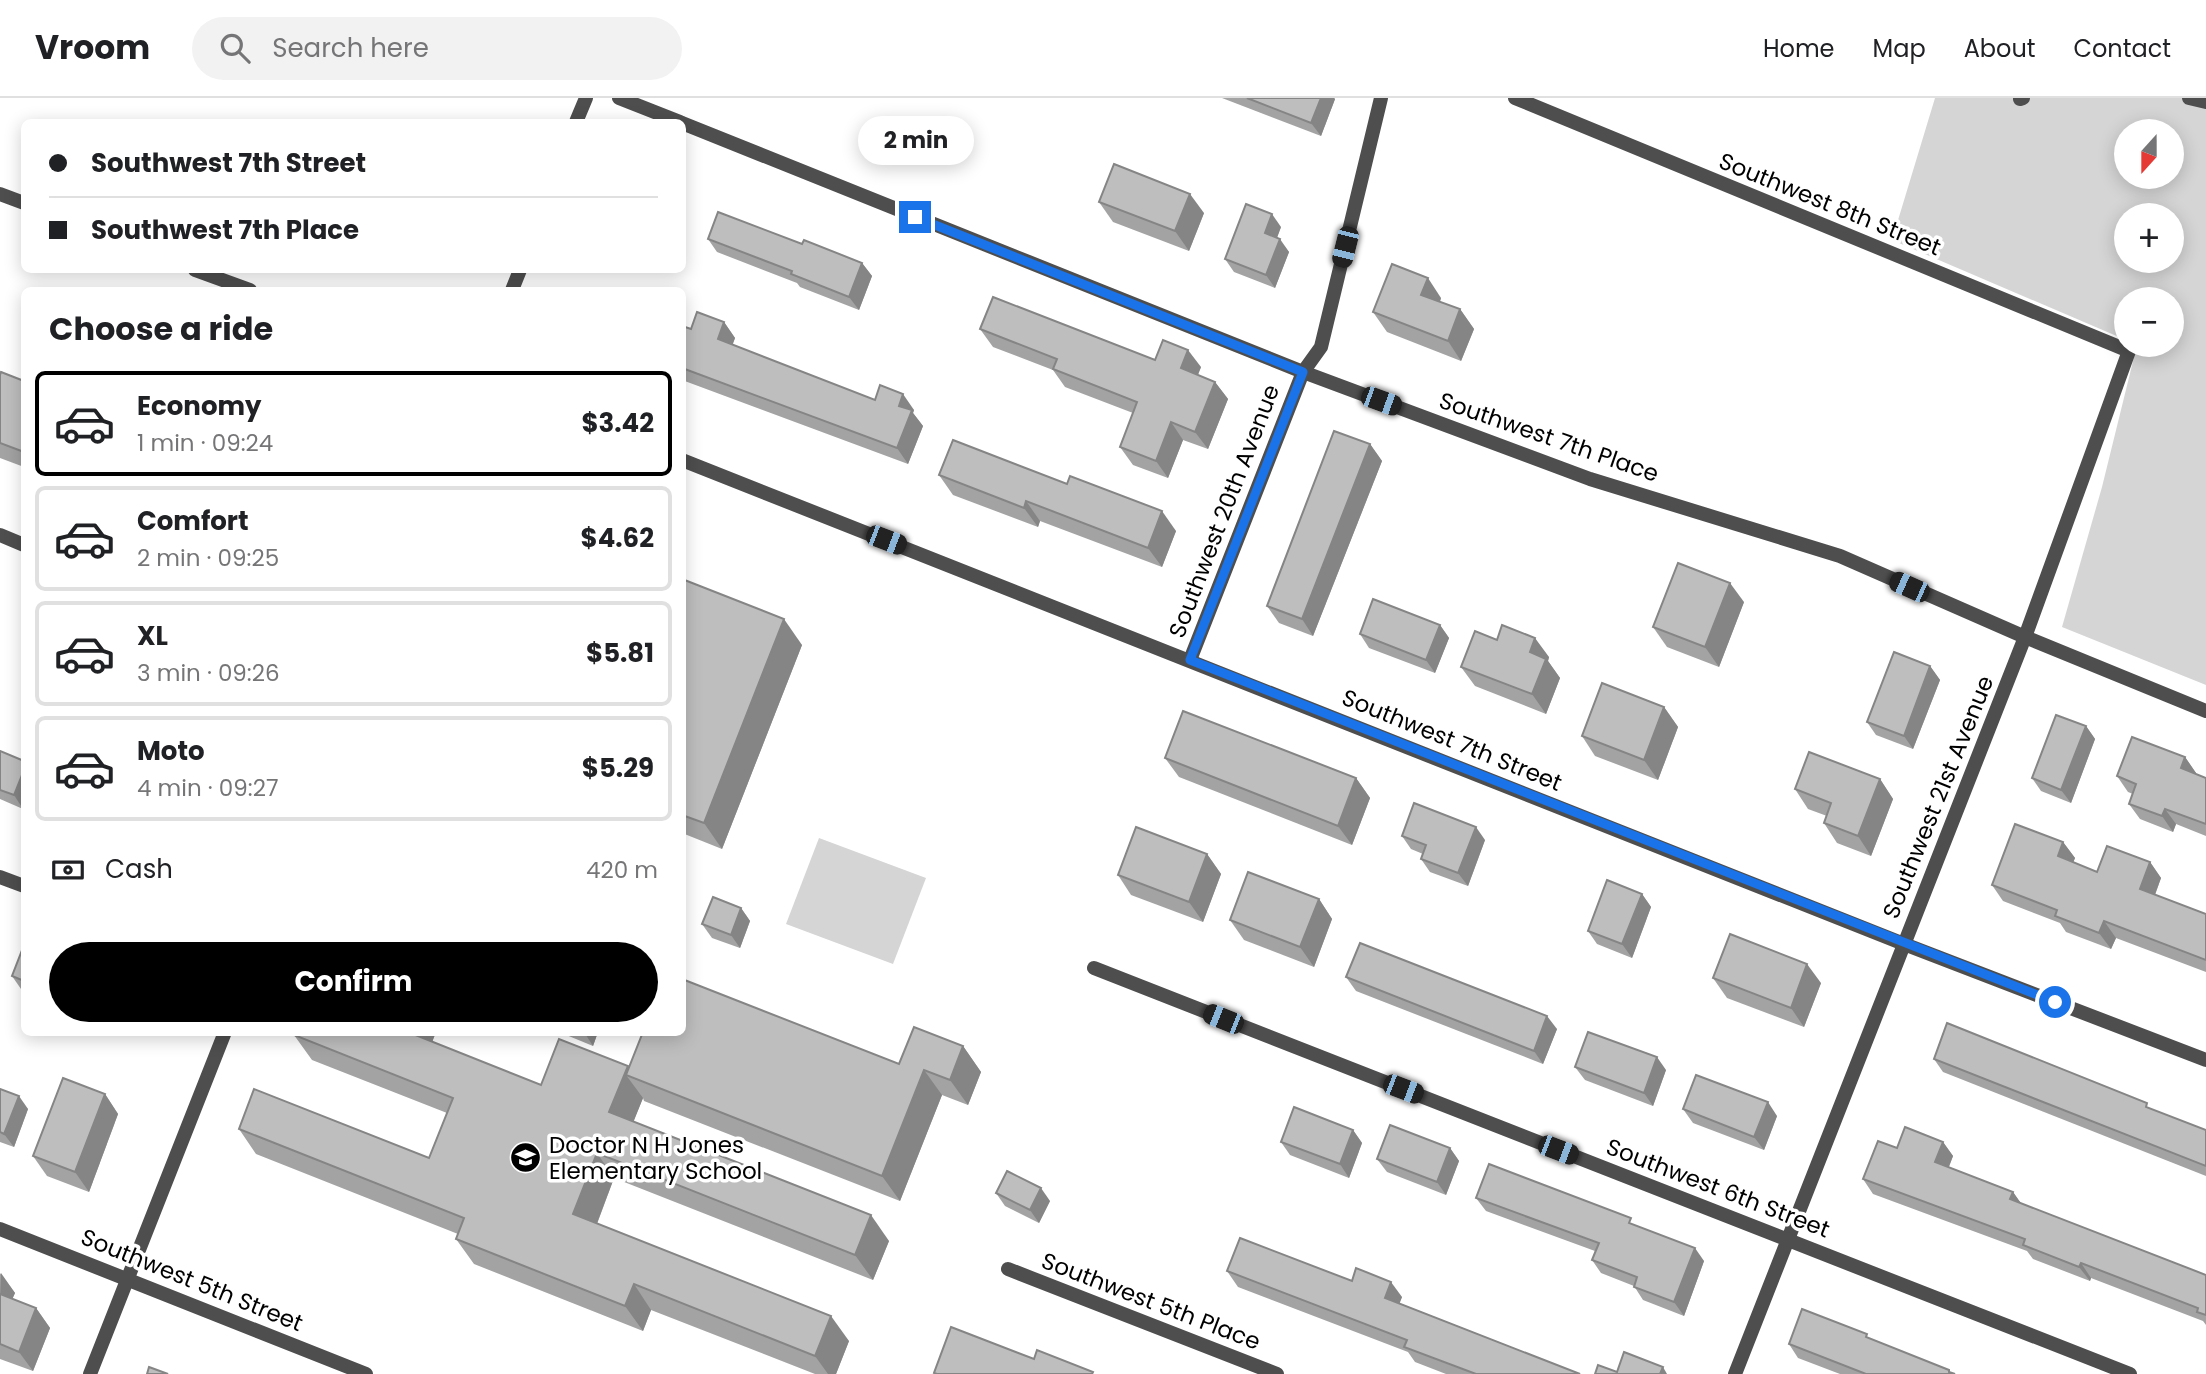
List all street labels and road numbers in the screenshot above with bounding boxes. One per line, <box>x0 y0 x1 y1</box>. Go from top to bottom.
street label: Southwest 8th Street <box>1714 145 1946 263</box>
street label: Southwest 20th Avenue <box>1161 380 1287 642</box>
street label: Southwest 7th Place <box>1435 384 1663 490</box>
street label: Southwest 21st Avenue <box>1875 671 2001 923</box>
street label: Southwest 7th Street <box>1337 681 1567 799</box>
street label: Southwest 6th Street <box>1602 1131 1834 1245</box>
street label: Southwest 5th Street <box>76 1221 308 1339</box>
street label: Southwest 5th Place <box>1037 1244 1265 1358</box>

